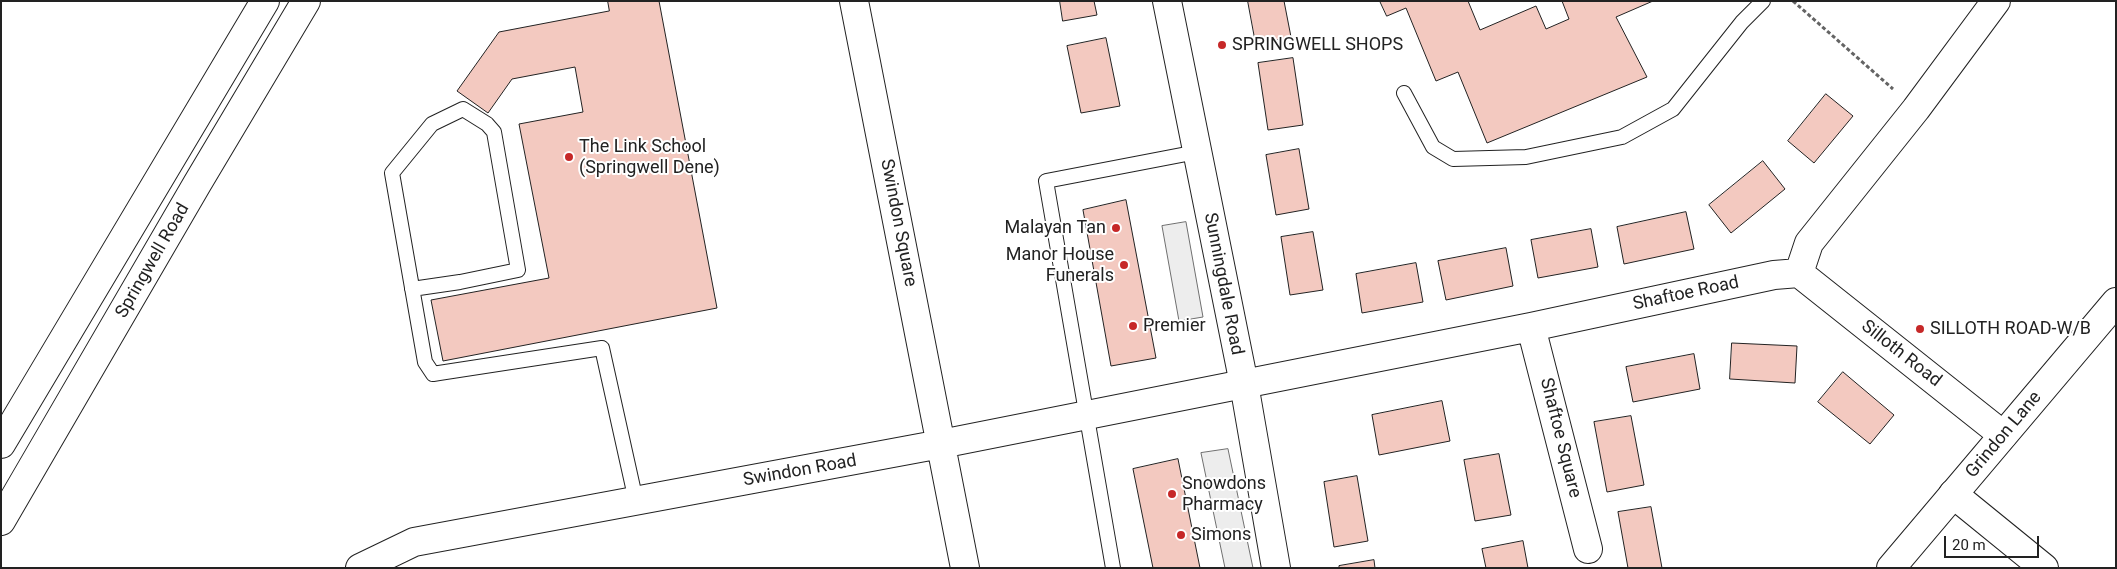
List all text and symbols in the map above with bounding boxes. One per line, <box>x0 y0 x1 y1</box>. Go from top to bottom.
place label: SPRINGWELL SHOPS <box>1232 34 1403 56</box>
marker: SPRINGWELL SHOPS <box>1216 39 1228 51</box>
place label: The Link School (Springwell Dene) <box>579 136 720 178</box>
marker: The Link School (Springwell Dene) <box>563 151 575 163</box>
street label: Swindon Square <box>875 157 921 289</box>
street label: Springwell Road <box>111 200 195 322</box>
street label: Sunningdale Road <box>1199 211 1247 357</box>
place label: Malayan Tan <box>1004 217 1106 239</box>
marker: Malayan Tan <box>1110 222 1122 234</box>
place label: Manor House Funerals <box>1006 244 1114 286</box>
marker: Manor House Funerals <box>1118 259 1130 271</box>
street label: Shaftoe Road <box>1631 272 1741 316</box>
place label: Premier <box>1143 315 1206 337</box>
street label: Silloth Road <box>1857 316 1945 392</box>
place label: SILLOTH ROAD-W/B <box>1930 318 2091 340</box>
marker: Premier <box>1127 320 1139 332</box>
marker: SILLOTH ROAD-W/B <box>1914 323 1926 335</box>
street label: Shaftoe Square <box>1535 376 1585 500</box>
street label: Grindon Lane <box>1962 387 2046 483</box>
street label: Swindon Road <box>742 450 858 492</box>
place label: Snowdons Pharmacy <box>1182 473 1266 516</box>
marker: Snowdons Pharmacy <box>1166 488 1178 500</box>
place label: Simons <box>1191 524 1251 546</box>
scale bar <box>1947 526 2042 558</box>
marker: Simons <box>1175 529 1187 541</box>
text: 20 m <box>1952 536 1986 554</box>

